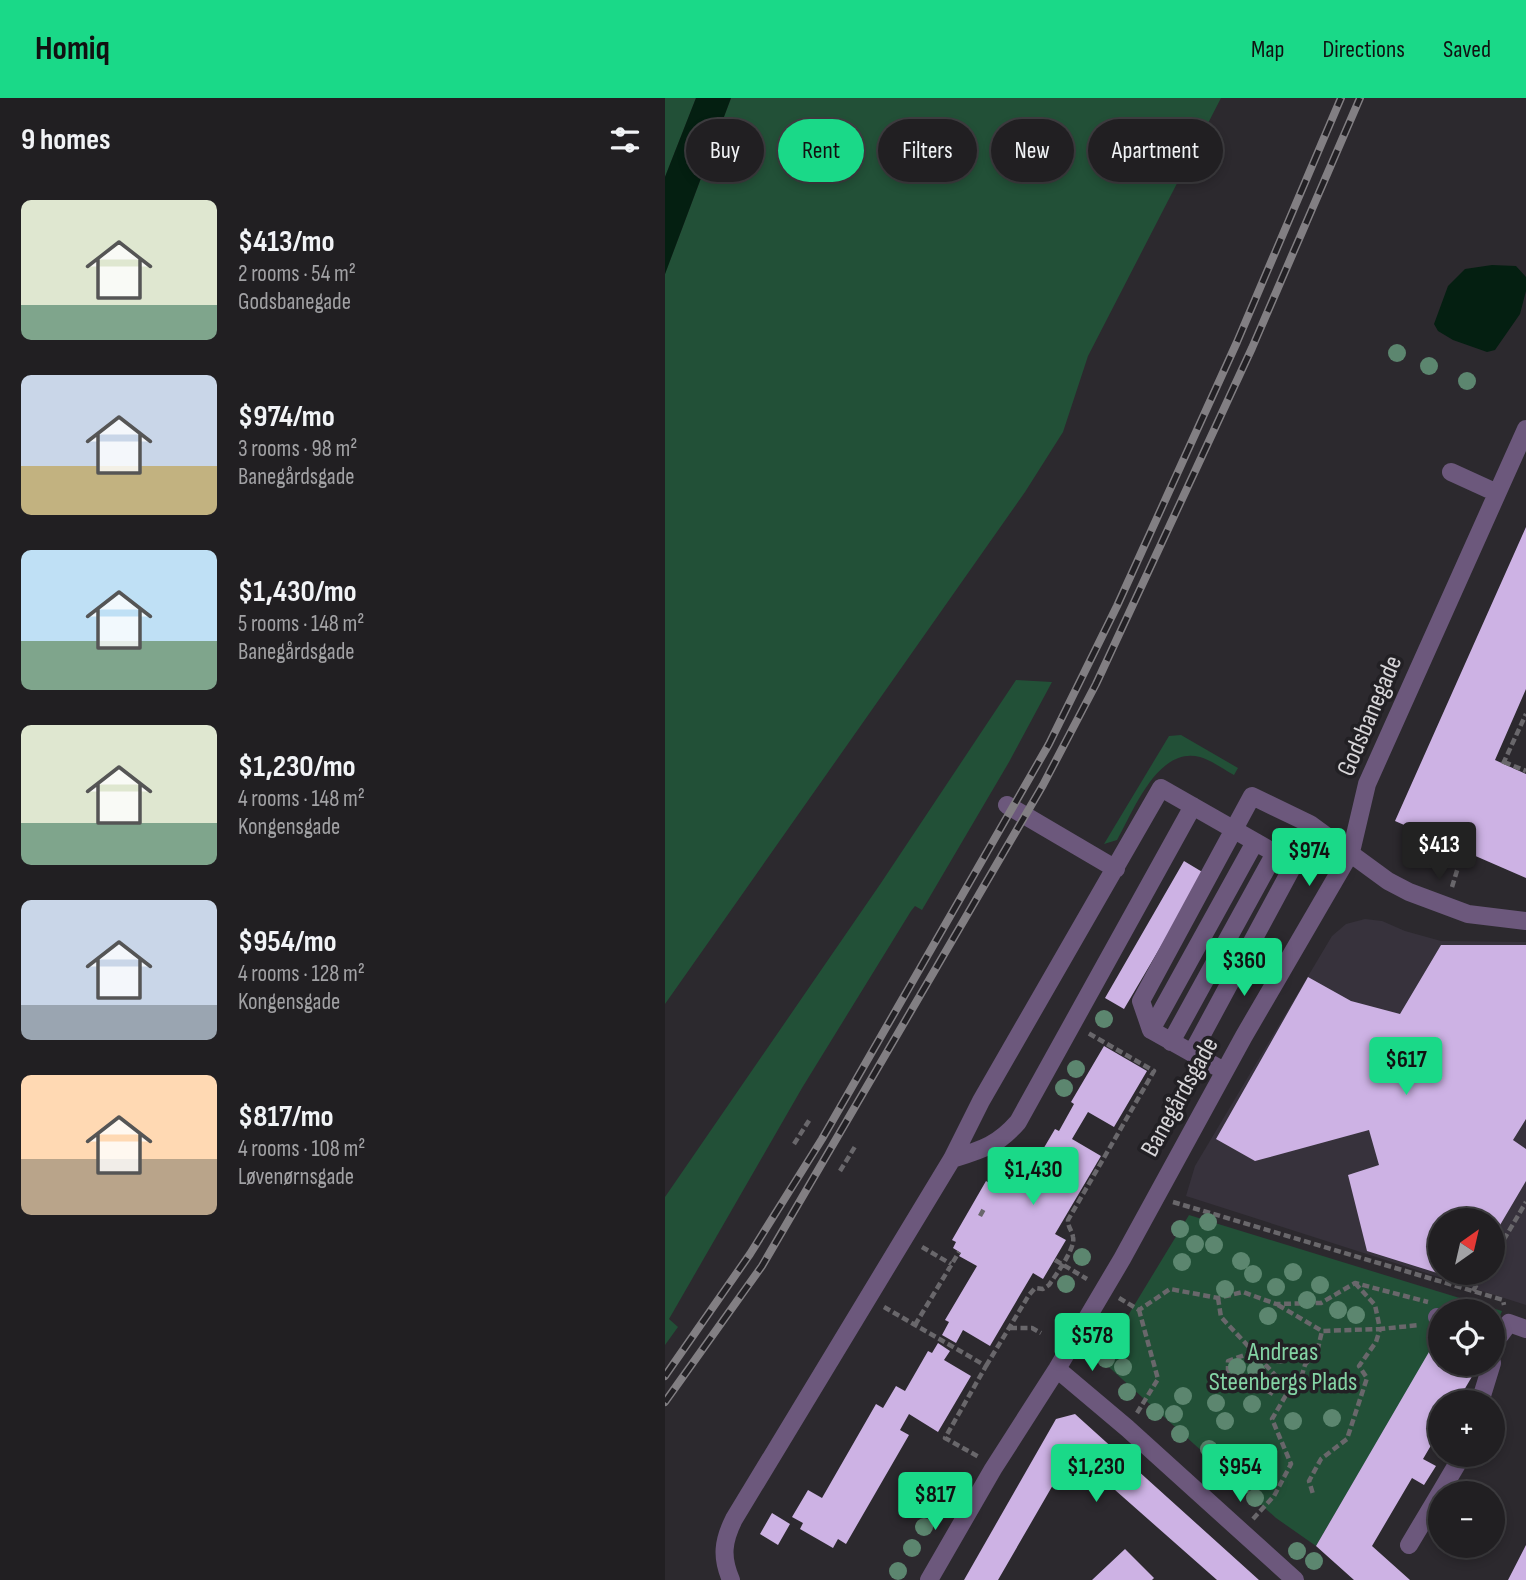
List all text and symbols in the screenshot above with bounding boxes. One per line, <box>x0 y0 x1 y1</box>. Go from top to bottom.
text: Homiq <box>35 29 110 69</box>
text: Map <box>1251 35 1284 64</box>
text: Directions <box>1322 35 1405 64</box>
text: Saved <box>1443 35 1491 64</box>
chip: Buy <box>686 119 764 182</box>
chip: Rent <box>778 119 864 182</box>
chip: Filters <box>878 119 977 182</box>
chip: New <box>991 119 1074 182</box>
chip: Apartment <box>1088 119 1223 182</box>
icon: filters <box>606 121 644 159</box>
text: 9 homes <box>21 122 111 158</box>
text: $413/mo <box>238 224 335 260</box>
icon: home <box>77 228 161 312</box>
text: 2 rooms · 54 m² <box>238 260 356 288</box>
text: Godsbanegade <box>238 288 351 316</box>
text: $974/mo <box>238 399 335 435</box>
icon: home <box>77 403 161 487</box>
text: 3 rooms · 98 m² <box>238 435 357 463</box>
text: Banegårdsgade <box>238 463 355 491</box>
text: $1,430/mo <box>238 574 357 610</box>
icon: home <box>77 578 161 662</box>
text: 5 rooms · 148 m² <box>238 610 365 638</box>
text: Banegårdsgade <box>238 638 355 666</box>
street label: Godsbanegade <box>1331 651 1409 781</box>
text: $1,230/mo <box>238 749 356 785</box>
icon: home <box>77 753 161 837</box>
text: 4 rooms · 148 m² <box>238 785 365 813</box>
text: Kongensgade <box>238 813 340 841</box>
pin: $413 <box>1398 822 1480 882</box>
pin: $974 <box>1268 828 1350 888</box>
text: $413 <box>1418 831 1460 859</box>
text: $974 <box>1288 837 1330 865</box>
text: $954/mo <box>238 924 337 960</box>
icon: home <box>77 928 161 1012</box>
pin: $360 <box>1203 939 1285 998</box>
text: $360 <box>1222 947 1266 975</box>
text: 4 rooms · 128 m² <box>238 960 365 988</box>
text: Kongensgade <box>238 988 340 1016</box>
street label: Banegårdsgade <box>1135 1032 1225 1162</box>
pin: $617 <box>1365 1038 1447 1097</box>
text: $617 <box>1385 1046 1427 1074</box>
text: $817/mo <box>238 1099 334 1135</box>
icon: home <box>77 1103 161 1187</box>
text: 4 rooms · 108 m² <box>238 1135 365 1163</box>
pin: $1,430 <box>976 1148 1090 1207</box>
text: $1,430 <box>1004 1156 1062 1184</box>
text: Løvenørnsgade <box>238 1163 354 1191</box>
north arrow <box>1428 1208 1505 1284</box>
map controls <box>1428 1208 1505 1558</box>
button: locate <box>1428 1299 1505 1376</box>
pin: $578 <box>1051 1314 1133 1373</box>
text: $578 <box>1071 1322 1113 1350</box>
park label: Andreas Steenbergs Plads <box>1209 1337 1357 1398</box>
button: + <box>1428 1390 1505 1467</box>
pin: $1,230 <box>1039 1444 1153 1504</box>
pin: $954 <box>1199 1444 1281 1504</box>
text: $1,230 <box>1067 1453 1125 1481</box>
text: $954 <box>1218 1453 1262 1481</box>
pin: $817 <box>894 1472 976 1532</box>
text: $817 <box>914 1481 956 1509</box>
button: − <box>1428 1481 1505 1558</box>

